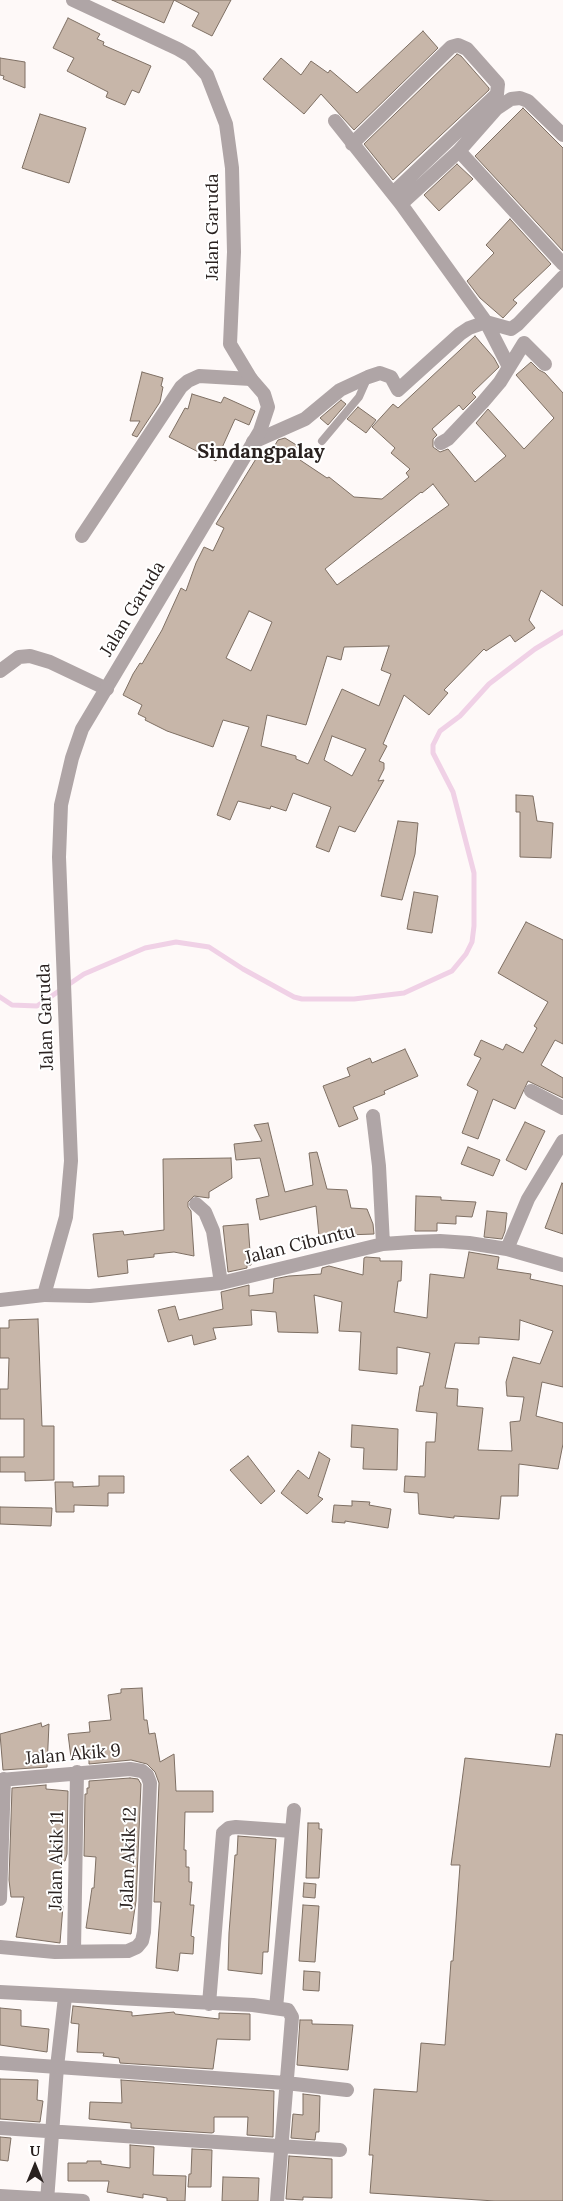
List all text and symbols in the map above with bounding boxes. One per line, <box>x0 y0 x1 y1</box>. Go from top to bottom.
street label: Jalan Garuda <box>202 173 224 281</box>
district label: Sindangpalay <box>197 440 325 464</box>
street label: Jalan Garuda <box>96 558 170 660</box>
street label: Jalan Garuda <box>33 963 59 1071</box>
street label: Jalan Cibuntu <box>243 1221 357 1269</box>
street label: Jalan Akik 9 <box>24 1740 122 1770</box>
street label: Jalan Akik 12 <box>116 1807 142 1909</box>
street label: Jalan Akik 11 <box>45 1811 69 1911</box>
north arrow <box>10 2141 60 2191</box>
text: U <box>30 2142 40 2160</box>

